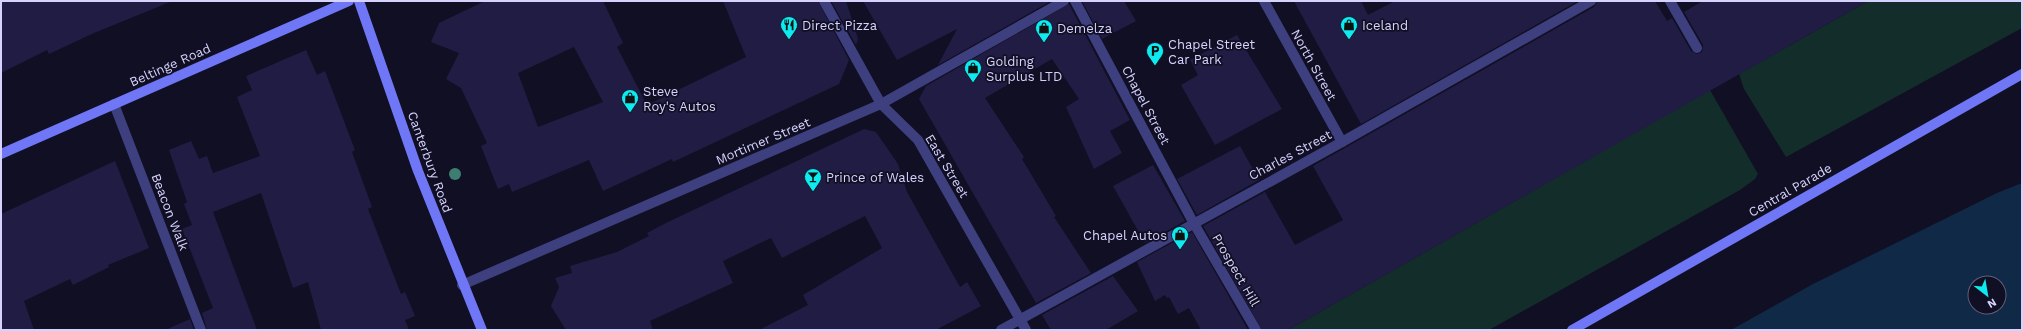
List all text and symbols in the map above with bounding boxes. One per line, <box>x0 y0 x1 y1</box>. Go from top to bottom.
restaurant icon: Direct Pizza <box>779 15 799 40</box>
shop icon: Iceland <box>1339 15 1359 40</box>
place label: Direct Pizza <box>802 18 878 33</box>
shop icon: Demelza <box>1034 18 1054 43</box>
place label: Iceland <box>1362 18 1408 33</box>
place label: Demelza <box>1057 21 1113 36</box>
street label: North Street <box>1288 27 1340 104</box>
place label: Chapel Street Car Park <box>1168 37 1256 67</box>
street label: Beltinge Road <box>127 40 213 90</box>
parking icon: Chapel Street Car Park <box>1145 41 1165 66</box>
place label: Golding Surplus LTD <box>986 54 1062 84</box>
shop icon: Golding Surplus LTD <box>963 58 983 83</box>
street label: Chapel Street <box>1119 63 1173 147</box>
place label: Steve Roy's Autos <box>643 84 716 114</box>
shop icon: Steve Roy's Autos <box>620 88 640 113</box>
street label: Canterbury Road <box>405 109 455 215</box>
street label: Mortimer Street <box>714 114 813 168</box>
street label: Charles Street <box>1246 127 1334 183</box>
street label: East Street <box>922 131 972 201</box>
street label: Central Parade <box>1746 160 1834 220</box>
bar icon: Prince of Wales <box>803 167 823 192</box>
place label: Prince of Wales <box>826 170 924 185</box>
street label: Beacon Walk <box>148 171 192 253</box>
shop icon: Chapel Autos <box>1170 225 1190 250</box>
place label: Chapel Autos <box>1083 228 1167 243</box>
street label: Prospect Hill <box>1209 231 1263 309</box>
north arrow <box>1967 275 2007 315</box>
text: N <box>1985 295 1999 311</box>

